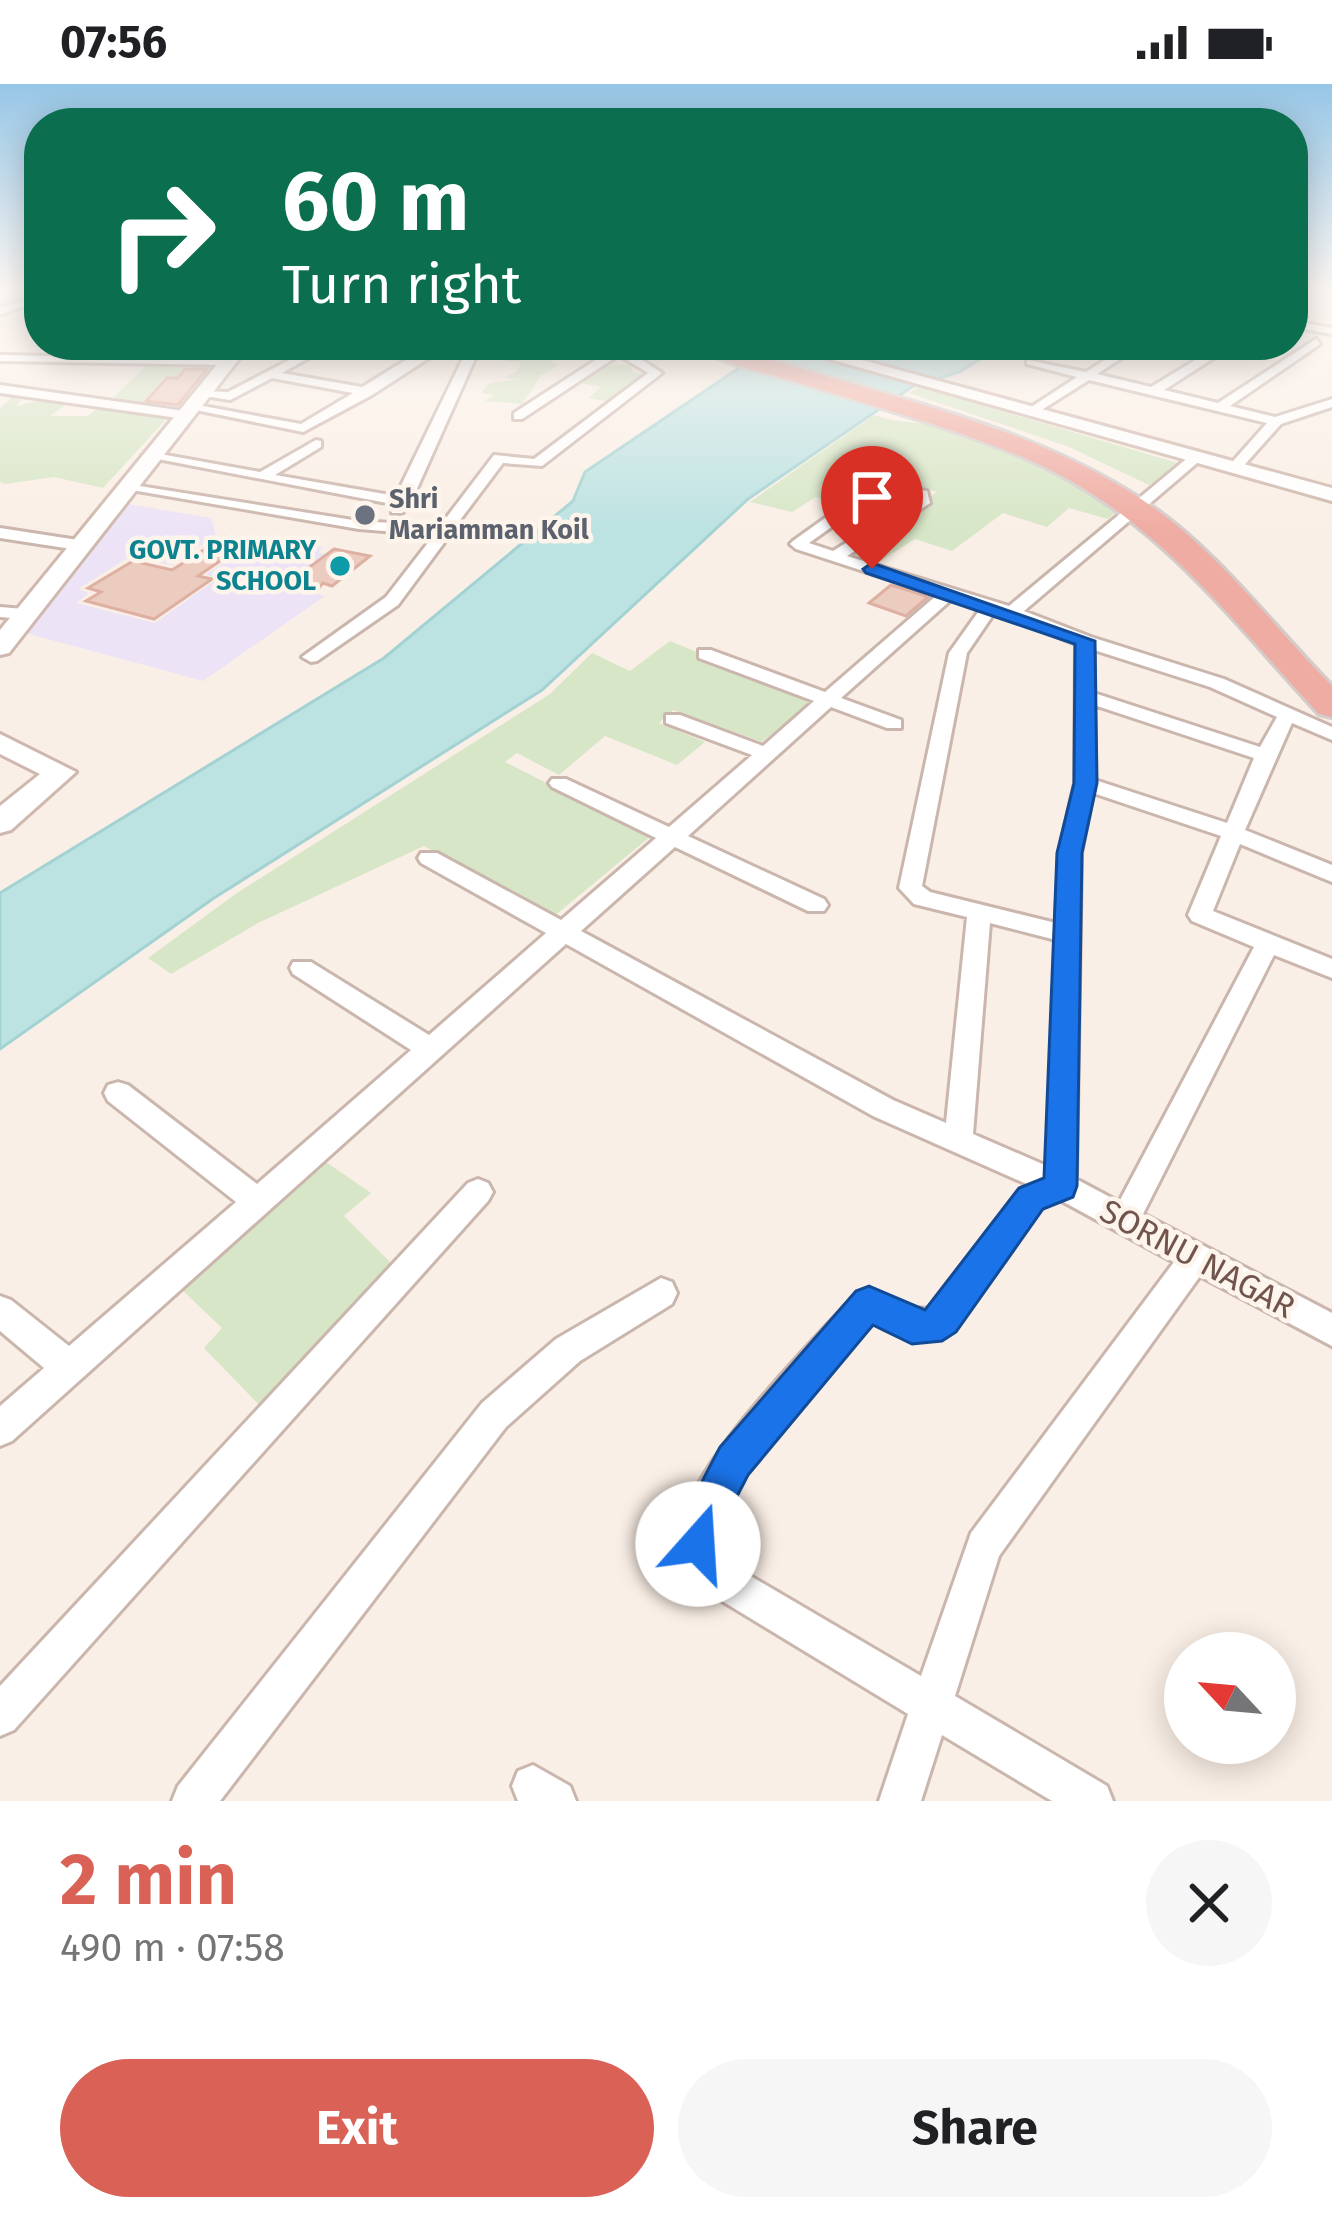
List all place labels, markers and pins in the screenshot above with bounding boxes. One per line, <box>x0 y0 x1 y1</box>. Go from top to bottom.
pin <box>821 446 923 569</box>
place label: Shri Mariamman Koil <box>389 483 590 546</box>
marker: Shri Mariamman Koil <box>352 502 378 528</box>
place label: GOVT. PRIMARY SCHOOL <box>129 534 317 597</box>
marker: GOVT. PRIMARY SCHOOL <box>327 553 353 579</box>

